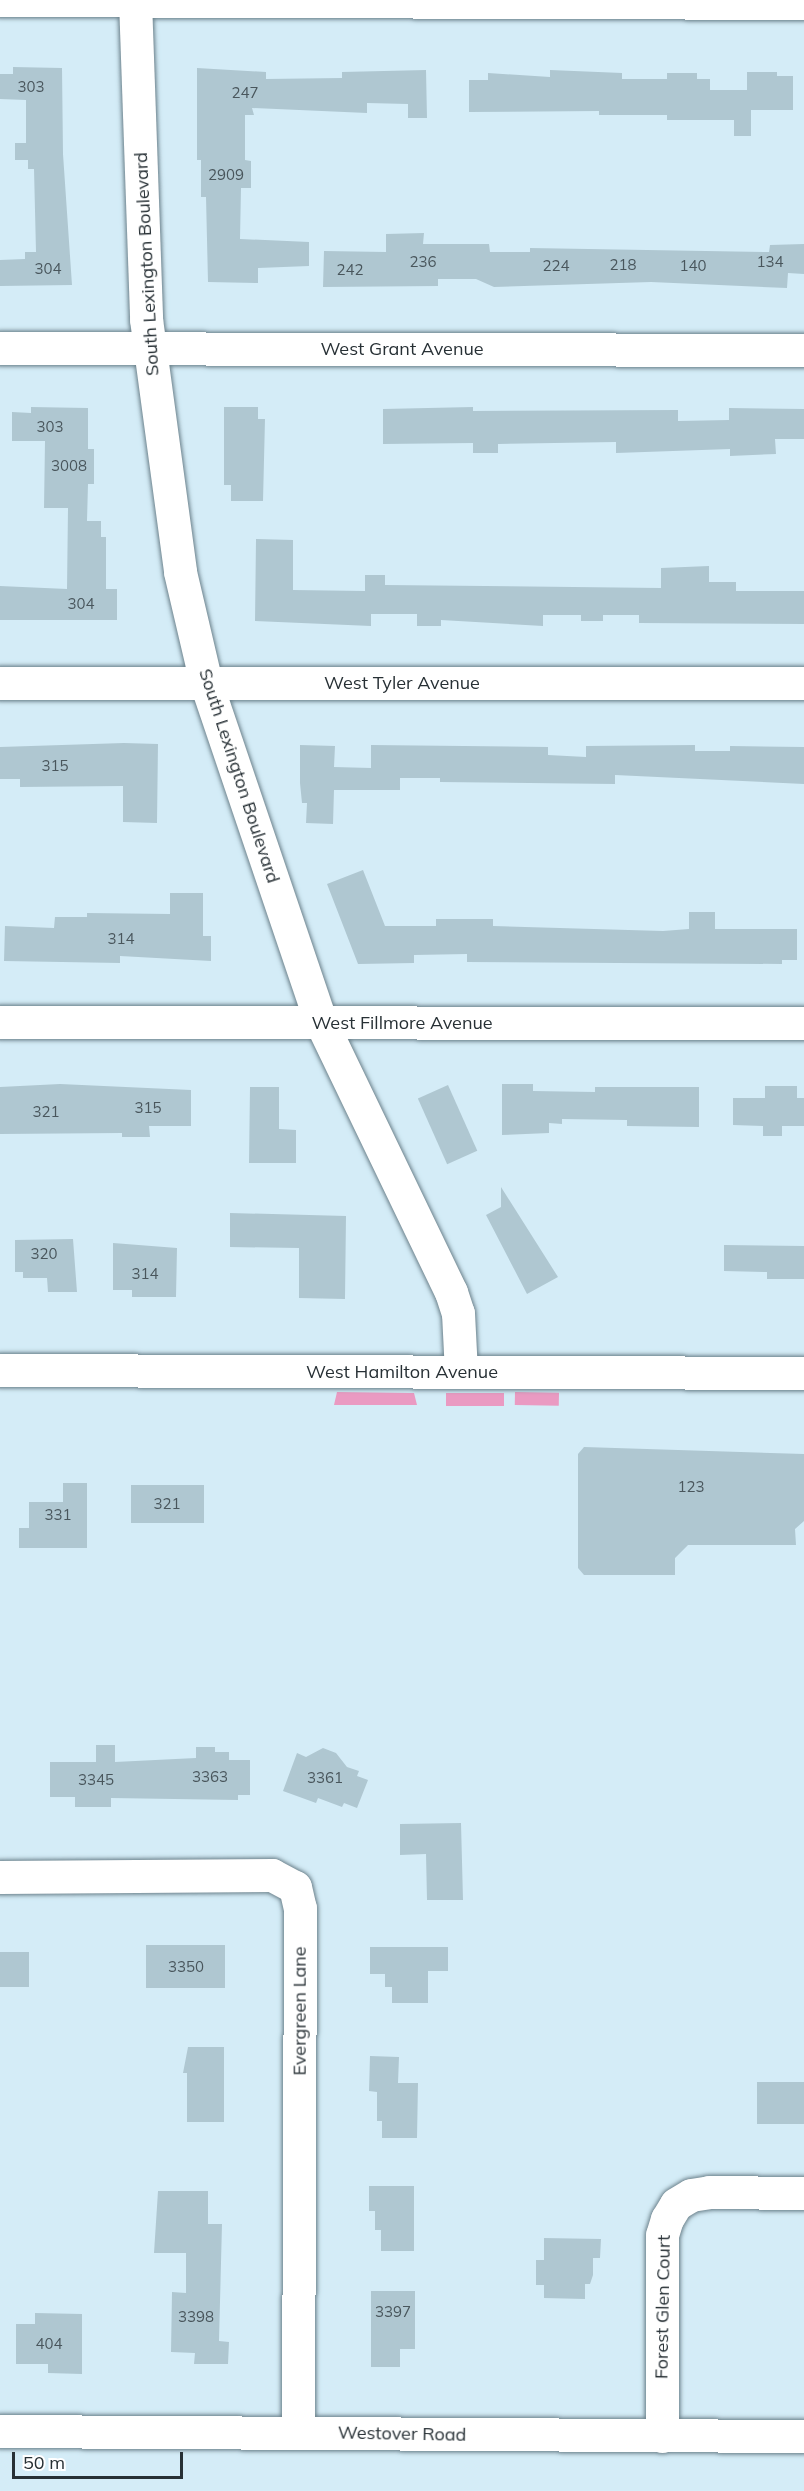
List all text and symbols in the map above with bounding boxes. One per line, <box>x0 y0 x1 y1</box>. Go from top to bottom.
house number: 303 <box>18 78 44 96</box>
house number: 247 <box>232 84 258 102</box>
street label: South Lexington Boulevard <box>130 152 164 376</box>
house number: 2909 <box>208 166 244 184</box>
house number: 236 <box>410 253 436 271</box>
house number: 134 <box>757 253 783 271</box>
house number: 218 <box>610 256 636 274</box>
house number: 224 <box>543 257 569 275</box>
house number: 140 <box>680 257 706 275</box>
house number: 304 <box>35 260 61 278</box>
house number: 242 <box>337 261 363 279</box>
street label: West Grant Avenue <box>320 338 484 360</box>
house number: 303 <box>37 418 63 436</box>
house number: 3008 <box>51 457 87 475</box>
house number: 304 <box>68 595 94 613</box>
street label: South Lexington Boulevard <box>194 666 284 886</box>
street label: West Tyler Avenue <box>324 672 480 694</box>
house number: 315 <box>42 757 68 775</box>
house number: 314 <box>108 930 134 948</box>
street label: West Fillmore Avenue <box>311 1012 493 1034</box>
house number: 315 <box>135 1099 161 1117</box>
house number: 321 <box>33 1103 59 1121</box>
house number: 320 <box>31 1245 57 1263</box>
house number: 314 <box>132 1265 158 1283</box>
street label: West Hamilton Avenue <box>306 1361 498 1383</box>
house number: 123 <box>678 1478 704 1496</box>
house number: 321 <box>154 1495 180 1513</box>
house number: 331 <box>45 1506 71 1524</box>
house number: 3363 <box>192 1768 228 1786</box>
house number: 3361 <box>307 1769 343 1787</box>
house number: 3345 <box>78 1771 114 1789</box>
street label: Evergreen Lane <box>289 1946 311 2076</box>
house number: 3350 <box>168 1958 204 1976</box>
street label: Forest Glen Court <box>651 2235 675 2379</box>
house number: 3397 <box>375 2303 411 2321</box>
house number: 3398 <box>178 2308 214 2326</box>
house number: 404 <box>36 2335 62 2353</box>
street label: Westover Road <box>338 2422 466 2446</box>
scale bar <box>15 2440 186 2478</box>
text: 50 m <box>23 2451 65 2474</box>

